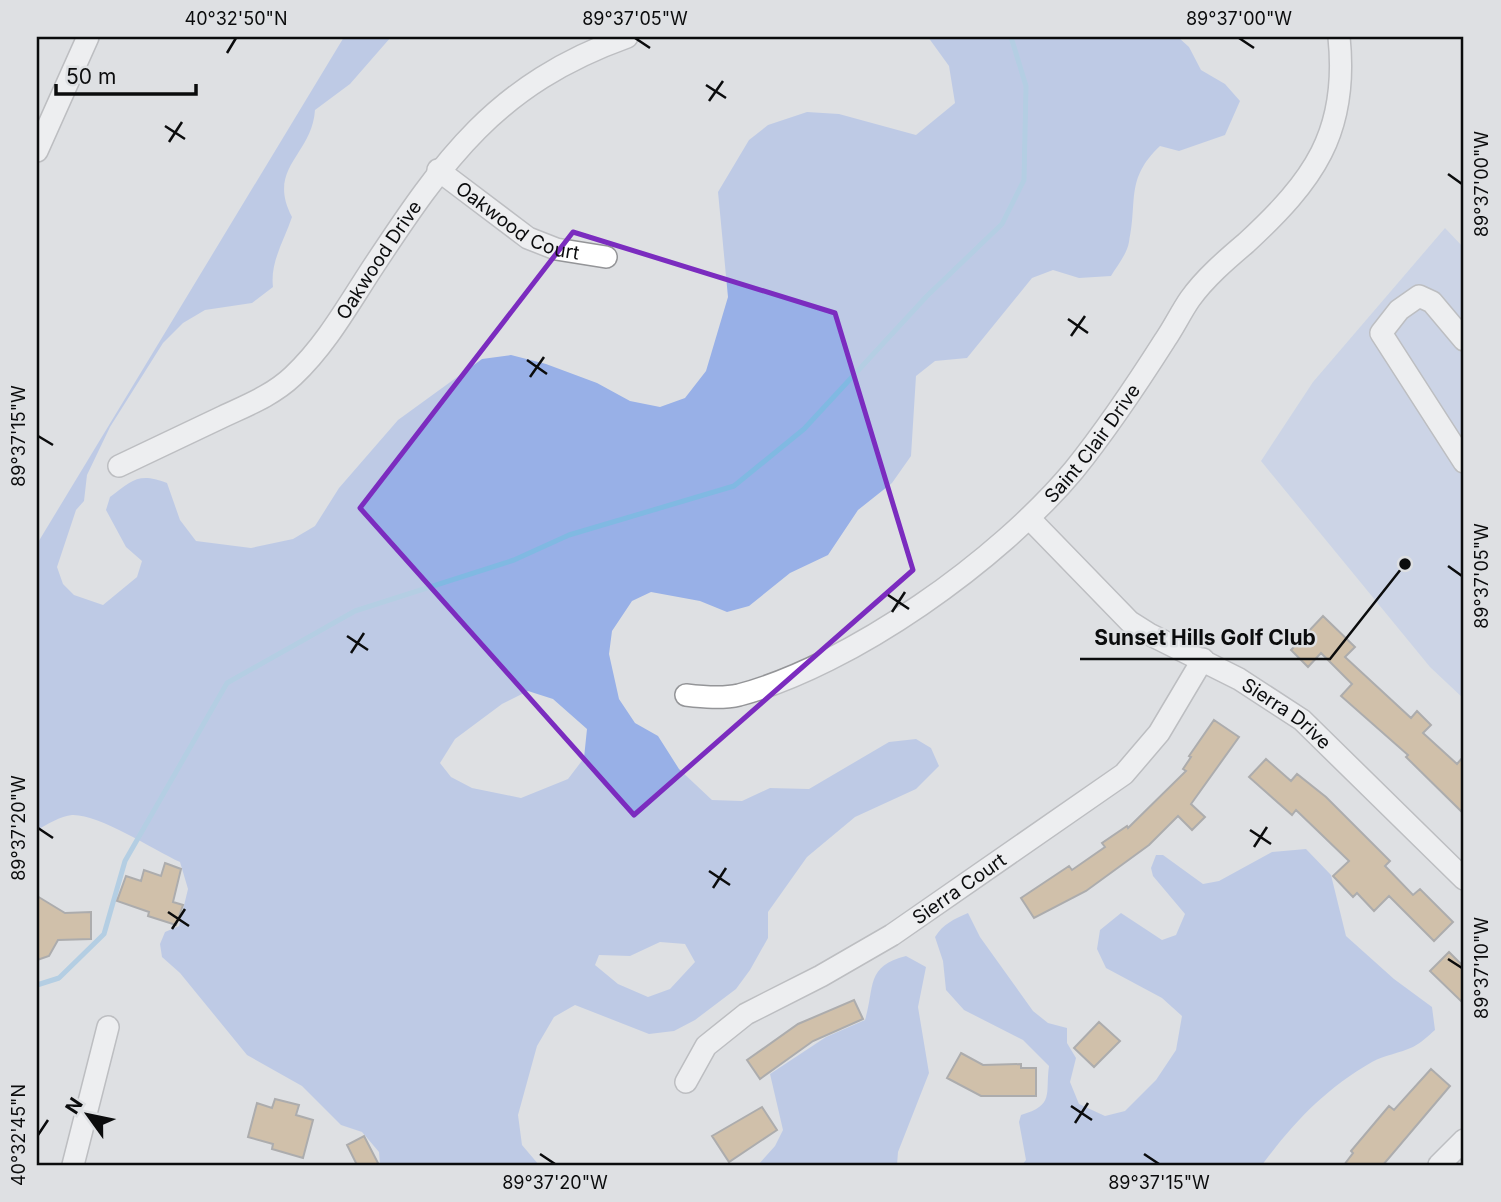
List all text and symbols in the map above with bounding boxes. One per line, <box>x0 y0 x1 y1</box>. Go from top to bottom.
text: 40°32'50"N <box>185 8 287 29</box>
text: 89°37'05"W <box>582 8 688 29</box>
text: 89°37'00"W <box>1186 8 1292 29</box>
scale bar <box>56 52 196 96</box>
text: 50 m <box>66 64 116 89</box>
text: 89°37'00"W <box>1471 131 1492 237</box>
street label: Oakwood Court <box>451 176 581 264</box>
street label: Oakwood Drive <box>331 196 426 324</box>
street label: Saint Clair Drive <box>1039 379 1145 507</box>
text: 89°37'15"W <box>8 385 29 487</box>
text: 89°37'05"W <box>1471 523 1492 629</box>
callout: Sunset Hills Golf Club <box>1080 617 1330 659</box>
text: Sunset Hills Golf Club <box>1094 625 1316 650</box>
street label: Sierra Drive <box>1238 673 1336 754</box>
text: 89°37'20"W <box>8 775 29 881</box>
street label: Sierra Court <box>908 848 1010 929</box>
text: 89°37'10"W <box>1471 917 1492 1019</box>
north arrow <box>52 1080 122 1150</box>
text: 40°32'45"N <box>8 1084 29 1186</box>
text: N <box>61 1094 88 1118</box>
text: 89°37'20"W <box>502 1172 608 1193</box>
text: 89°37'15"W <box>1108 1172 1210 1193</box>

